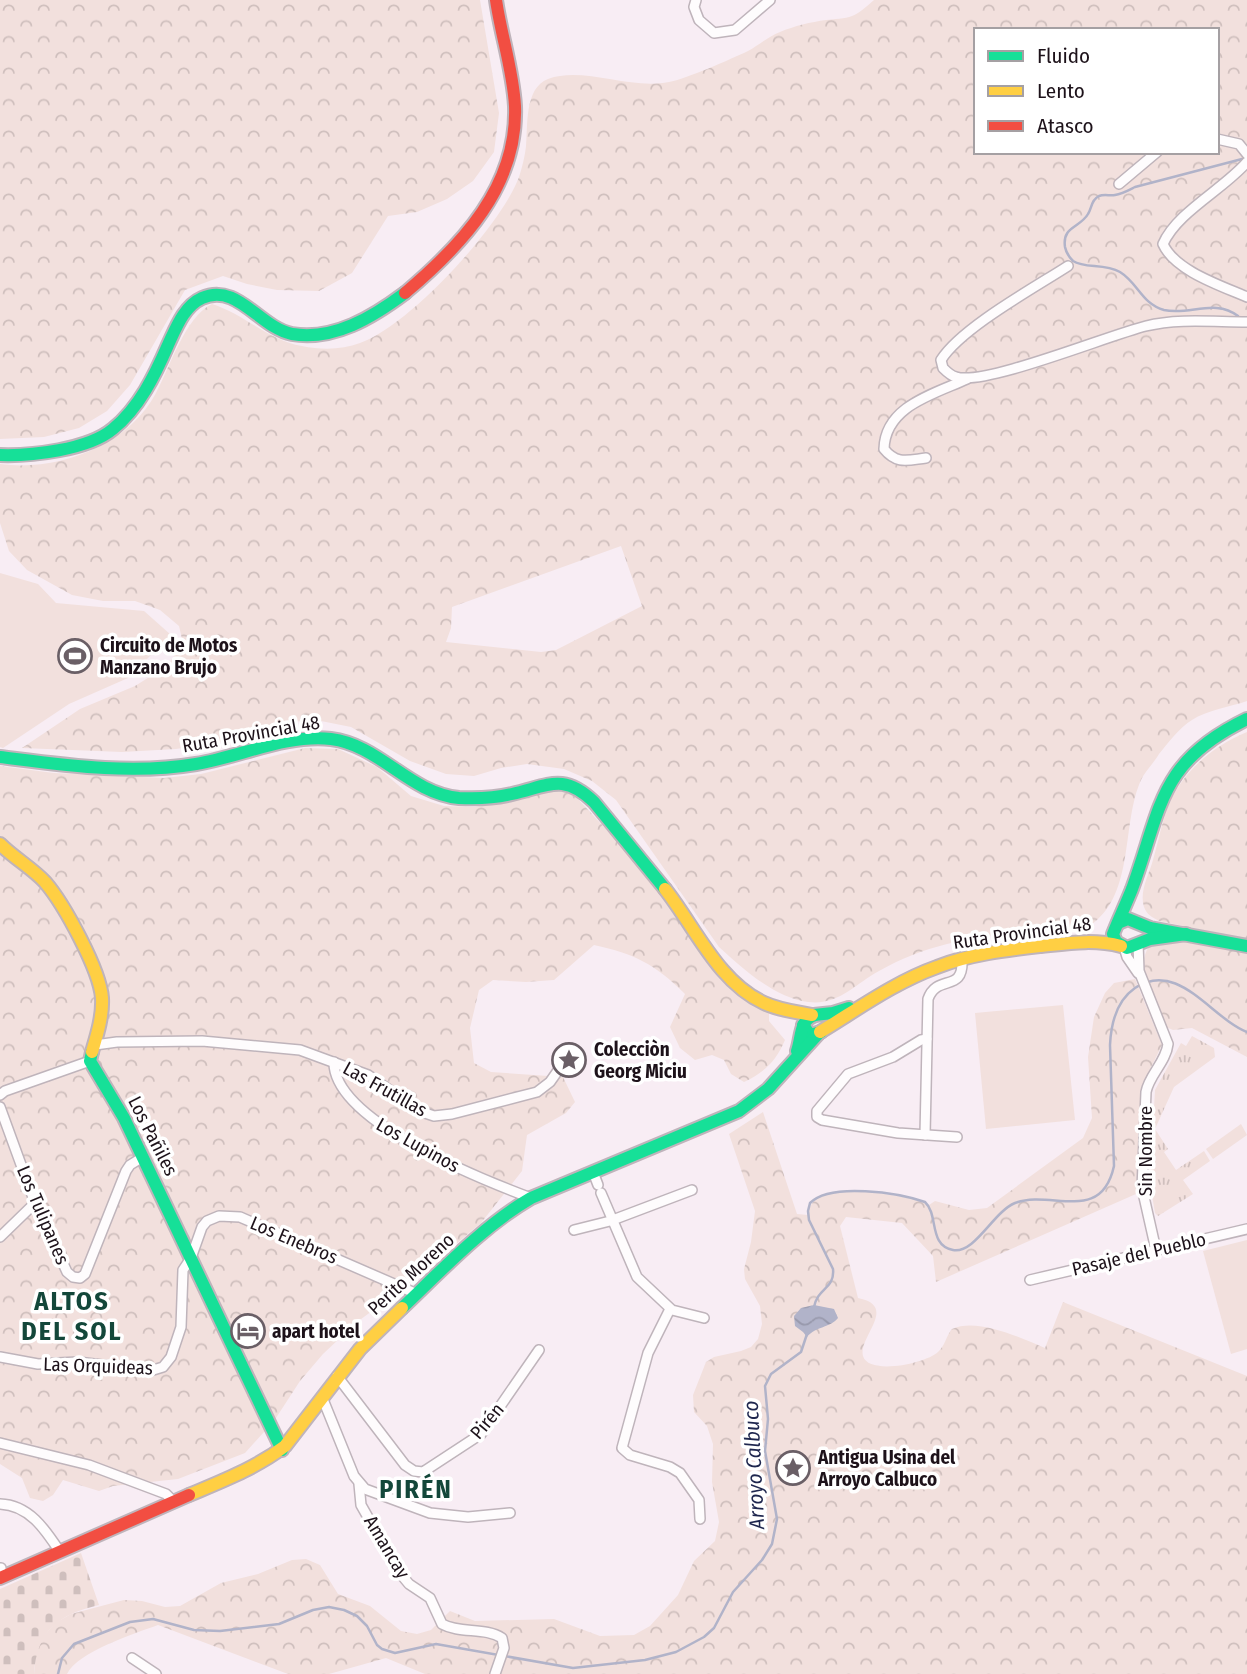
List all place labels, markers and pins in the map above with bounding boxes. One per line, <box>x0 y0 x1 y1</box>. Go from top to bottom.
place label: Circuito de Motos Manzano Brujo <box>100 634 238 679</box>
sports icon: Circuito de Motos Manzano Brujo <box>56 637 94 675</box>
place label: Colecciòn Georg Miciu <box>594 1038 687 1083</box>
place icon: Colecciòn Georg Miciu <box>550 1041 588 1079</box>
hotel icon: apart hotel <box>229 1312 267 1350</box>
place label: apart hotel <box>272 1320 361 1343</box>
place label: Antigua Usina del Arroyo Calbuco <box>817 1446 956 1491</box>
place icon: Antigua Usina del Arroyo Calbuco <box>774 1449 812 1487</box>

